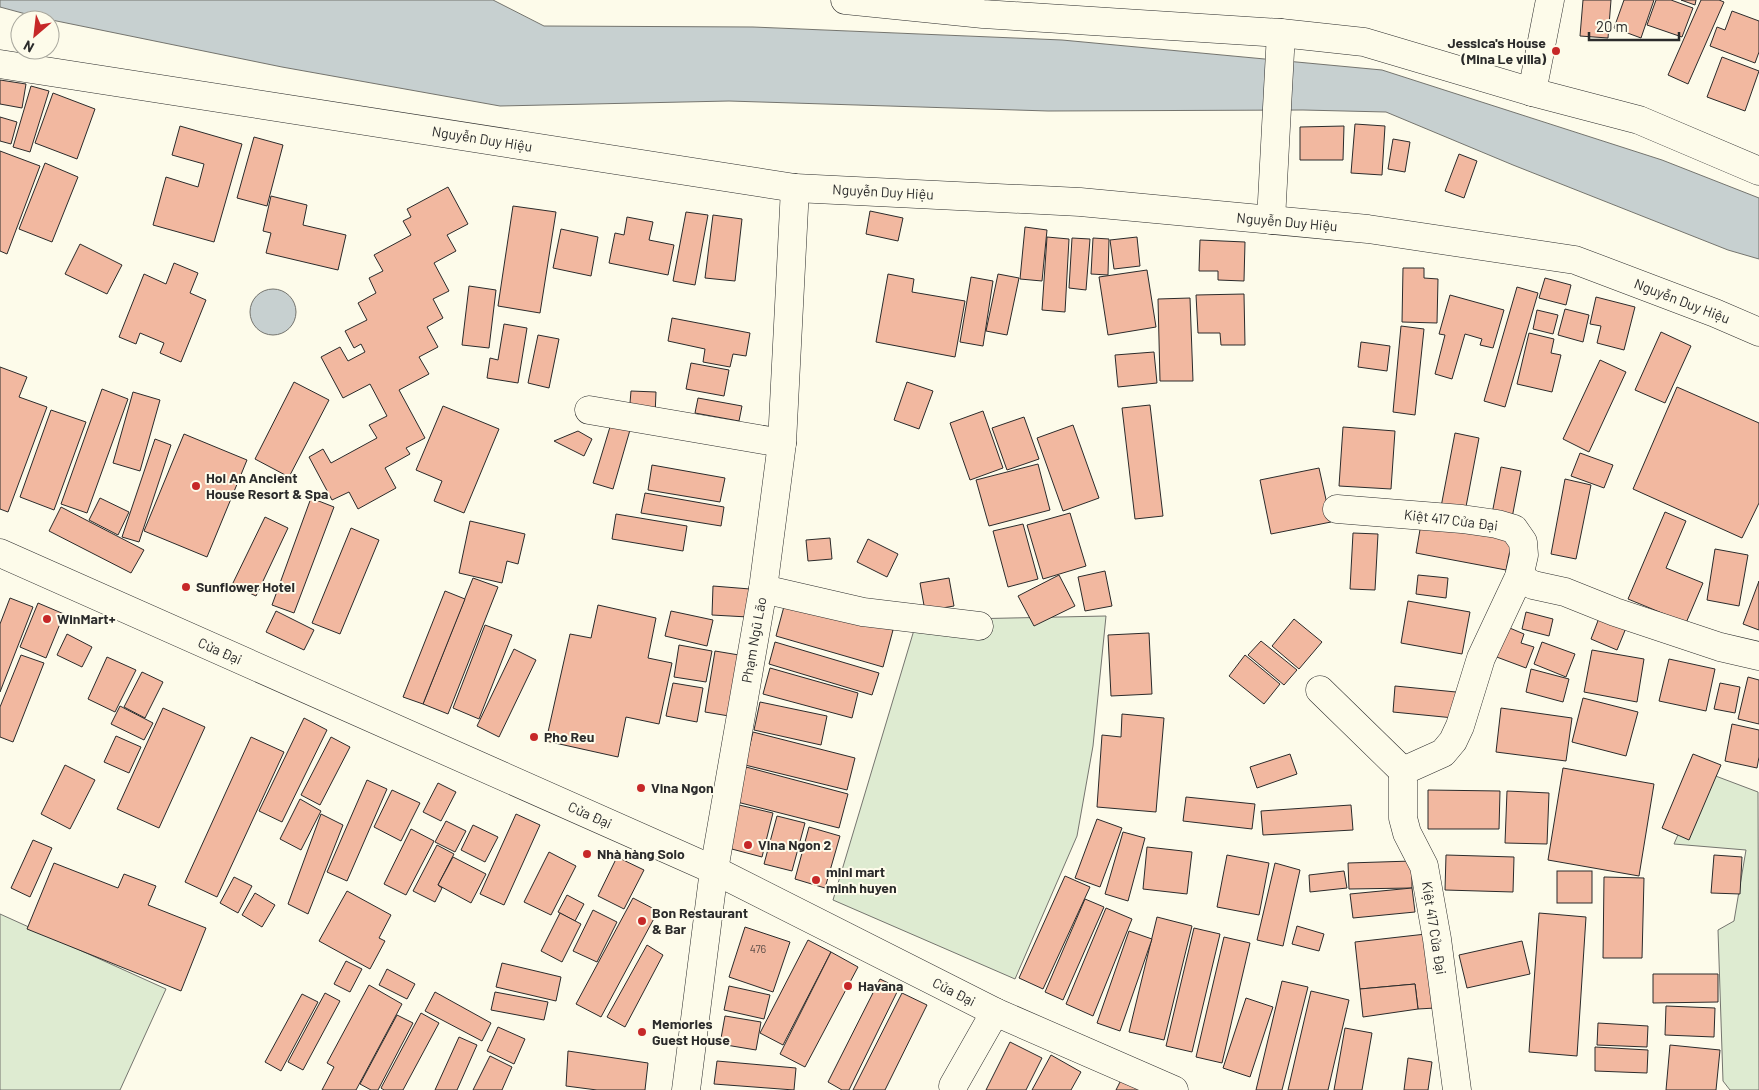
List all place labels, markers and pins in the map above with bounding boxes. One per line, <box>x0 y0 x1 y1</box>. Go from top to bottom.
place label: Jessica's House (Mina Le villa) <box>1447 34 1546 67</box>
marker: Jessica's House (Mina Le villa) <box>1550 45 1562 57</box>
place label: Hoi An Ancient House Resort & Spa <box>206 469 328 502</box>
marker: Hoi An Ancient House Resort & Spa <box>190 480 202 492</box>
place label: Sunflower Hotel <box>196 578 295 595</box>
marker: Sunflower Hotel <box>180 581 192 593</box>
place label: WinMart+ <box>57 610 116 627</box>
marker: WinMart+ <box>41 613 53 625</box>
place label: Pho Reu <box>544 728 594 745</box>
marker: Pho Reu <box>528 731 540 743</box>
place label: Vina Ngon <box>651 779 714 796</box>
marker: Vina Ngon <box>635 782 647 794</box>
place label: Vina Ngon 2 <box>758 836 831 853</box>
marker: Vina Ngon 2 <box>742 839 754 851</box>
place label: Nhà hàng Solo <box>597 845 685 862</box>
marker: Nhà hàng Solo <box>581 848 593 860</box>
place label: mini mart minh huyen <box>826 863 897 896</box>
marker: mini mart minh huyen <box>810 874 822 886</box>
place label: Bon Restaurant & Bar <box>652 904 748 937</box>
marker: Bon Restaurant & Bar <box>636 915 648 927</box>
place label: Havana <box>858 977 903 994</box>
marker: Havana <box>842 980 854 992</box>
place label: Memories Guest House <box>652 1015 730 1048</box>
marker: Memories Guest House <box>636 1026 648 1038</box>

